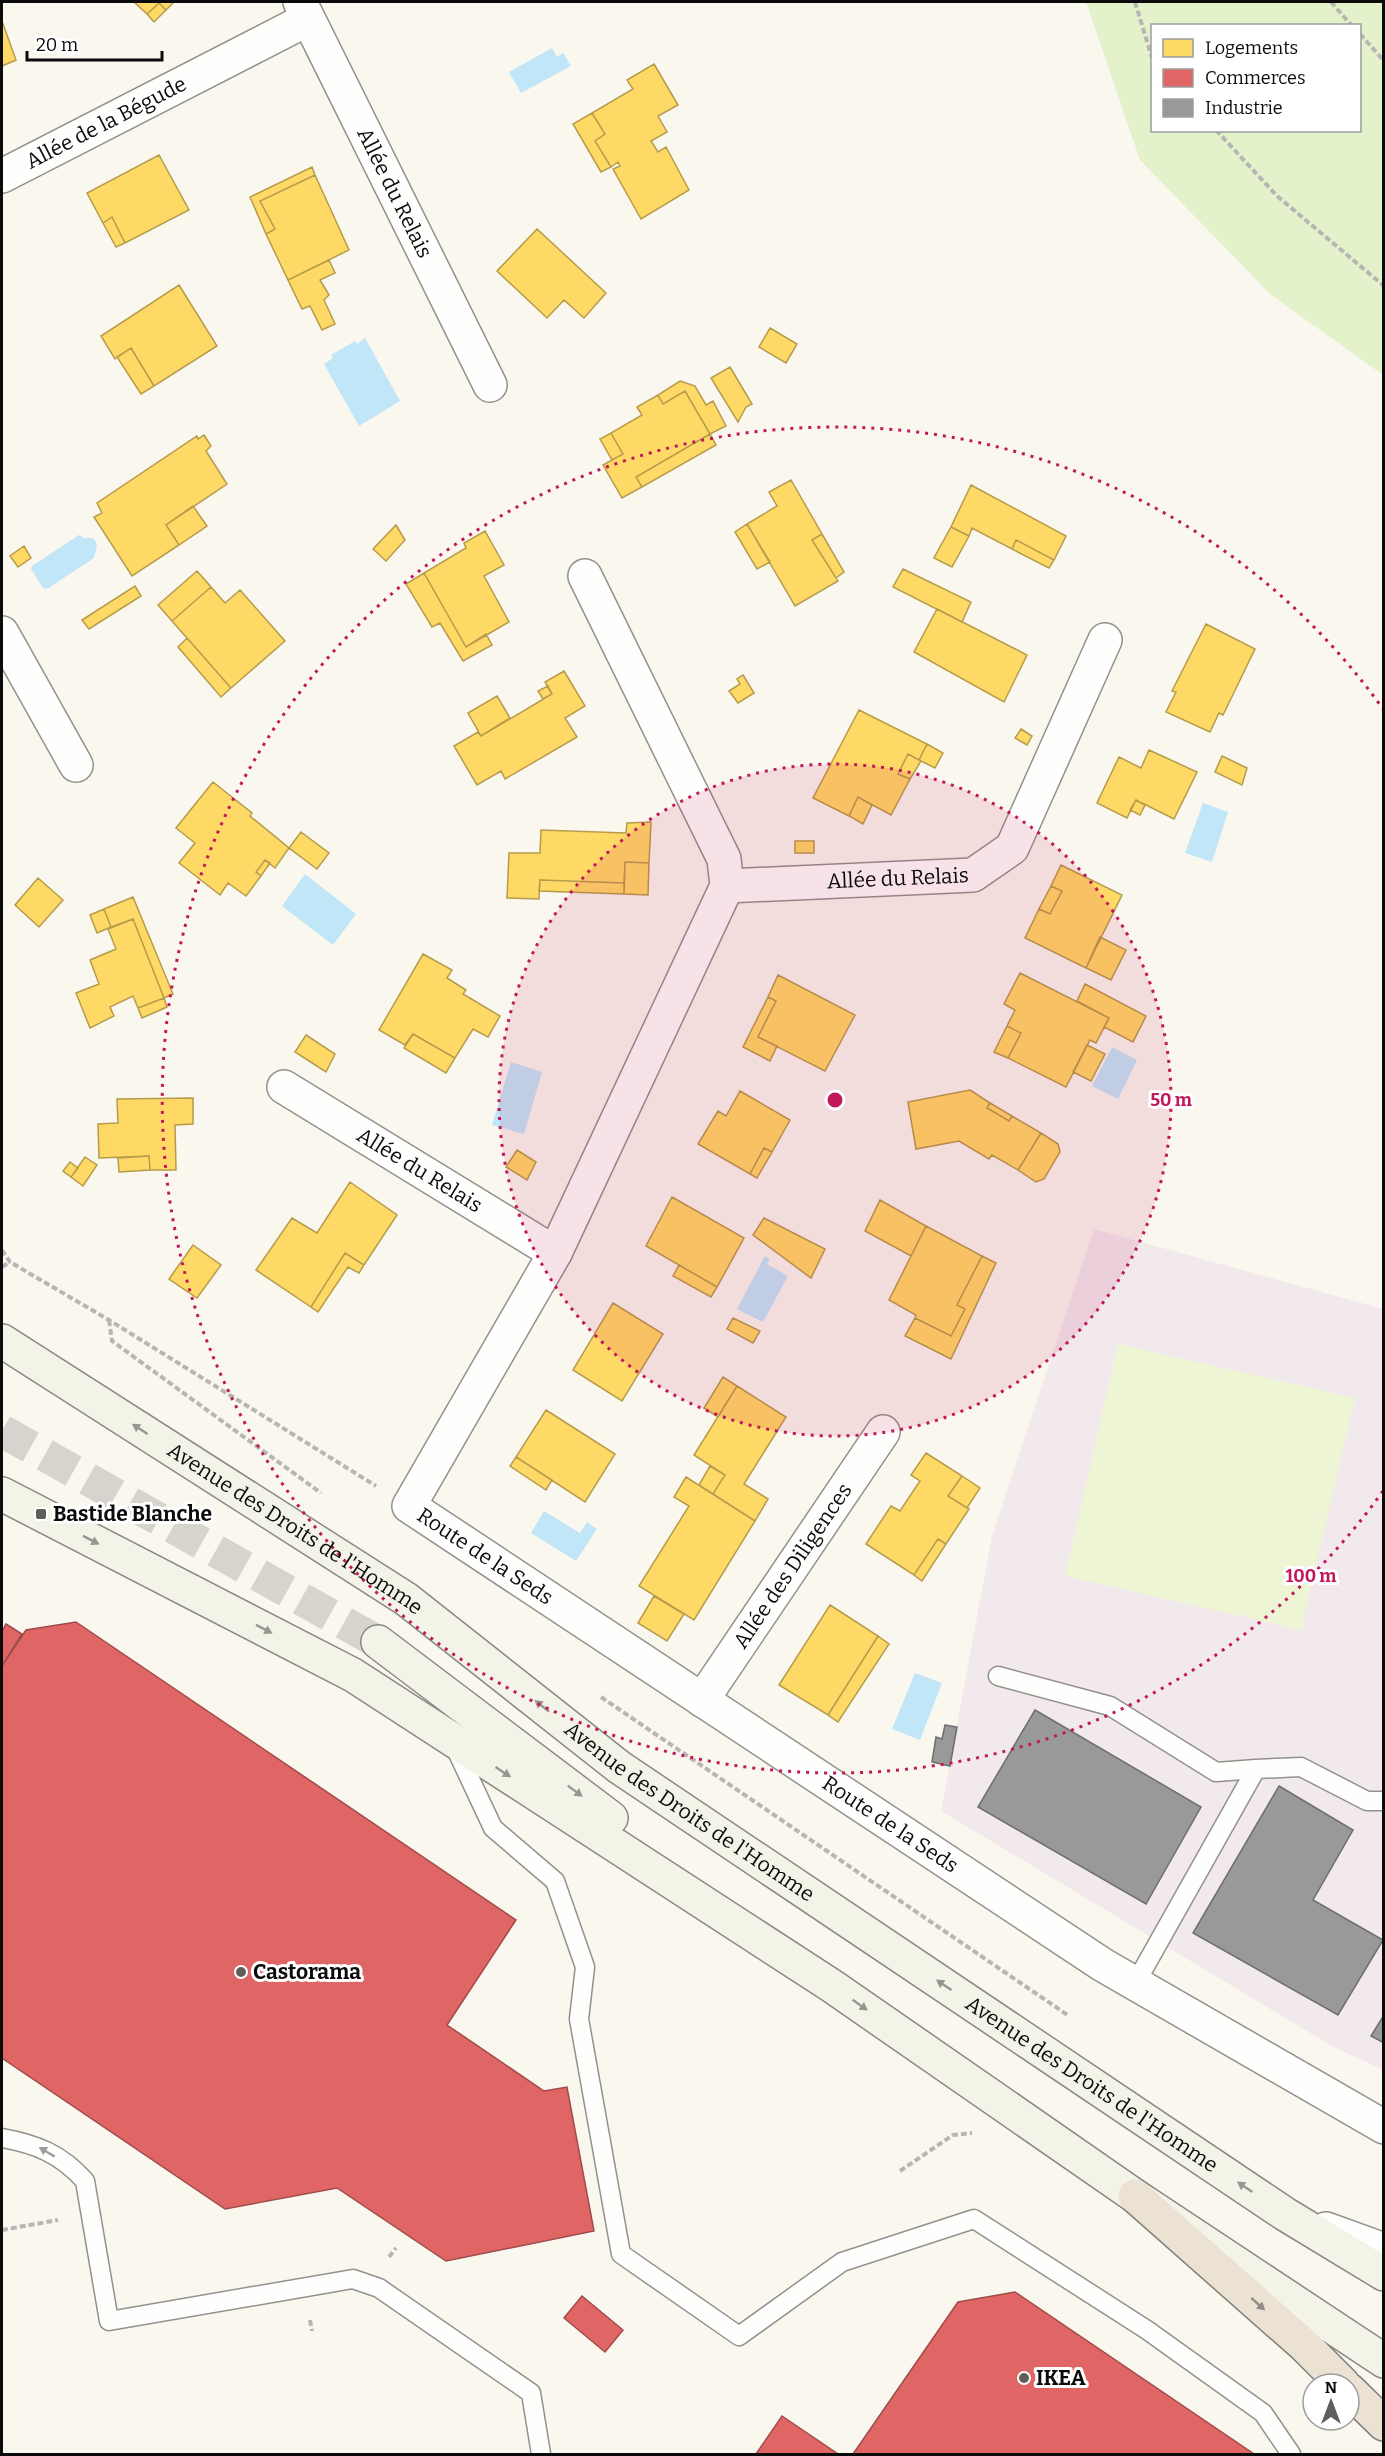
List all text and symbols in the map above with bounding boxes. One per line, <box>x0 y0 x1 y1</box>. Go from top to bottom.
scale bar <box>27 24 162 62</box>
legend <box>1151 24 1361 132</box>
text: 20 m <box>36 34 78 56</box>
text: Logements <box>1205 37 1298 59</box>
text: Commerces <box>1205 67 1306 89</box>
street label: Allée de la Bégude <box>21 71 191 175</box>
text: Industrie <box>1205 97 1283 119</box>
street label: Allée du Relais <box>351 123 438 262</box>
street label: Allée du Relais <box>826 862 969 895</box>
text: 50 m <box>1150 1089 1192 1111</box>
centre of rings <box>825 1090 845 1110</box>
street label: Allée du Relais <box>352 1122 487 1218</box>
one-way arrow <box>132 1424 148 1435</box>
street label: Avenue des Droits de l'Homme <box>162 1437 428 1620</box>
street label: Allée des Diligences <box>728 1478 858 1653</box>
place label: Bastide Blanche <box>53 1501 212 1527</box>
street label: Route de la Seds <box>412 1502 558 1611</box>
marker: Bastide Blanche <box>34 1507 48 1521</box>
one-way arrow <box>83 1535 100 1545</box>
text: 100 m <box>1285 1565 1337 1587</box>
one-way arrow <box>256 1624 273 1634</box>
one-way arrow <box>534 1700 550 1713</box>
street label: Avenue des Droits de l'Homme <box>559 1716 819 1907</box>
one-way arrow <box>495 1766 511 1778</box>
street label: Route de la Seds <box>818 1770 963 1879</box>
one-way arrow <box>568 1785 583 1797</box>
place label: Castorama <box>253 1959 361 1985</box>
marker: Castorama <box>234 1965 248 1979</box>
one-way arrow <box>936 1979 952 1991</box>
street label: Avenue des Droits de l'Homme <box>961 1990 1223 2178</box>
one-way arrow <box>852 1999 868 2010</box>
one-way arrow <box>39 2146 55 2157</box>
one-way arrow <box>1238 2181 1254 2193</box>
one-way arrow <box>1250 2297 1265 2310</box>
place label: IKEA <box>1036 2365 1086 2391</box>
marker: IKEA <box>1017 2371 1031 2385</box>
north arrow <box>1301 2372 1361 2432</box>
text: N <box>1325 2378 1337 2397</box>

